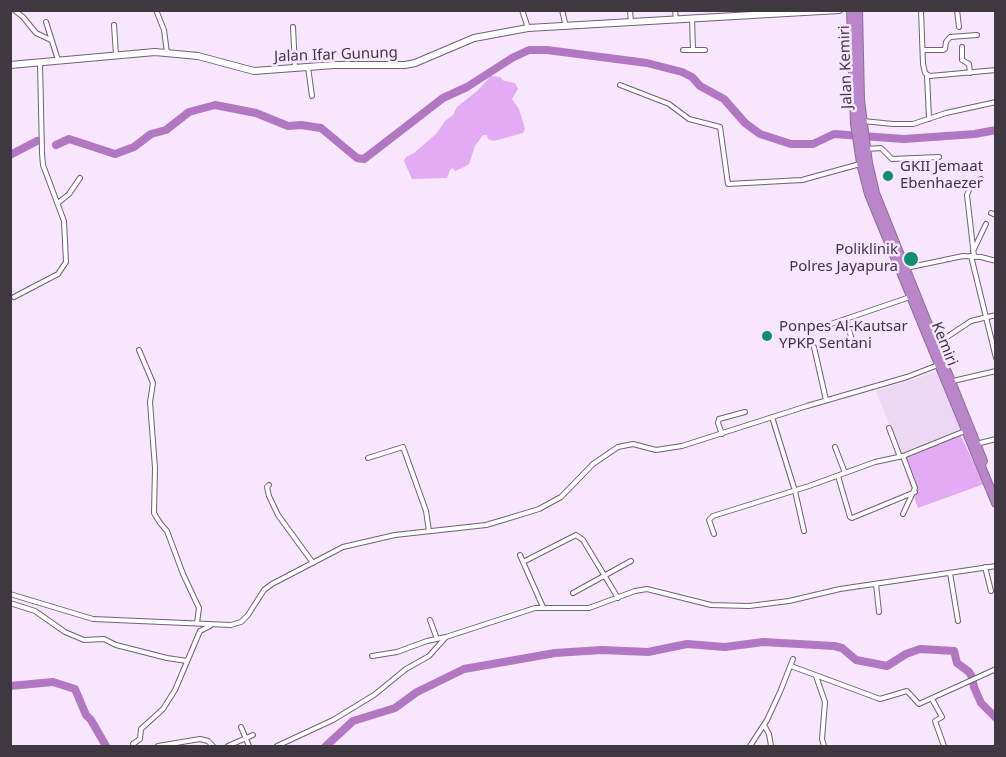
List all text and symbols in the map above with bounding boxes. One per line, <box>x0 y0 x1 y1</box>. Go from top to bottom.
street label: Jalan Kemiri <box>836 25 856 109</box>
street label: Jalan Ifar Gunung <box>274 44 398 66</box>
place label: GKII Jemaat Ebenhaezer <box>900 158 983 193</box>
marker: GKII Jemaat Ebenhaezer <box>881 169 895 183</box>
place label: Poliklinik Polres Jayapura <box>789 241 898 276</box>
marker: Poliklinik Polres Jayapura <box>902 250 920 268</box>
place label: Ponpes Al-Kautsar YPKP Sentani <box>779 318 908 353</box>
street label: Kemiri <box>927 319 961 369</box>
marker: Ponpes Al-Kautsar YPKP Sentani <box>760 329 774 343</box>

